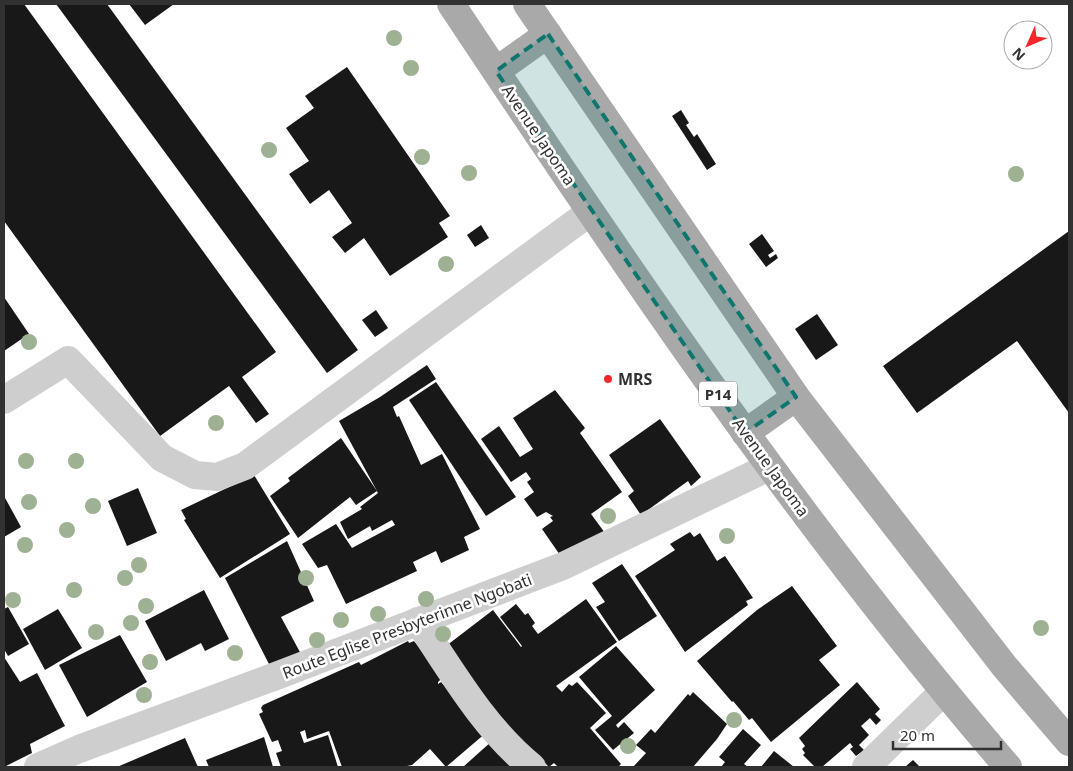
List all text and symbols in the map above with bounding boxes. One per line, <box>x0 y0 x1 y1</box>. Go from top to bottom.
north arrow <box>1003 20 1053 70</box>
text: N <box>1008 44 1029 65</box>
street label: Avenue Japoma <box>497 80 581 190</box>
place label: MRS <box>618 368 653 390</box>
marker: MRS <box>602 373 614 385</box>
road number: P14 <box>699 382 737 406</box>
street label: Avenue Japoma <box>728 413 814 521</box>
street label: Route Eglise Presbyterinne Ngobati <box>279 568 535 684</box>
scale bar <box>893 718 1000 750</box>
text: 20 m <box>900 725 935 745</box>

